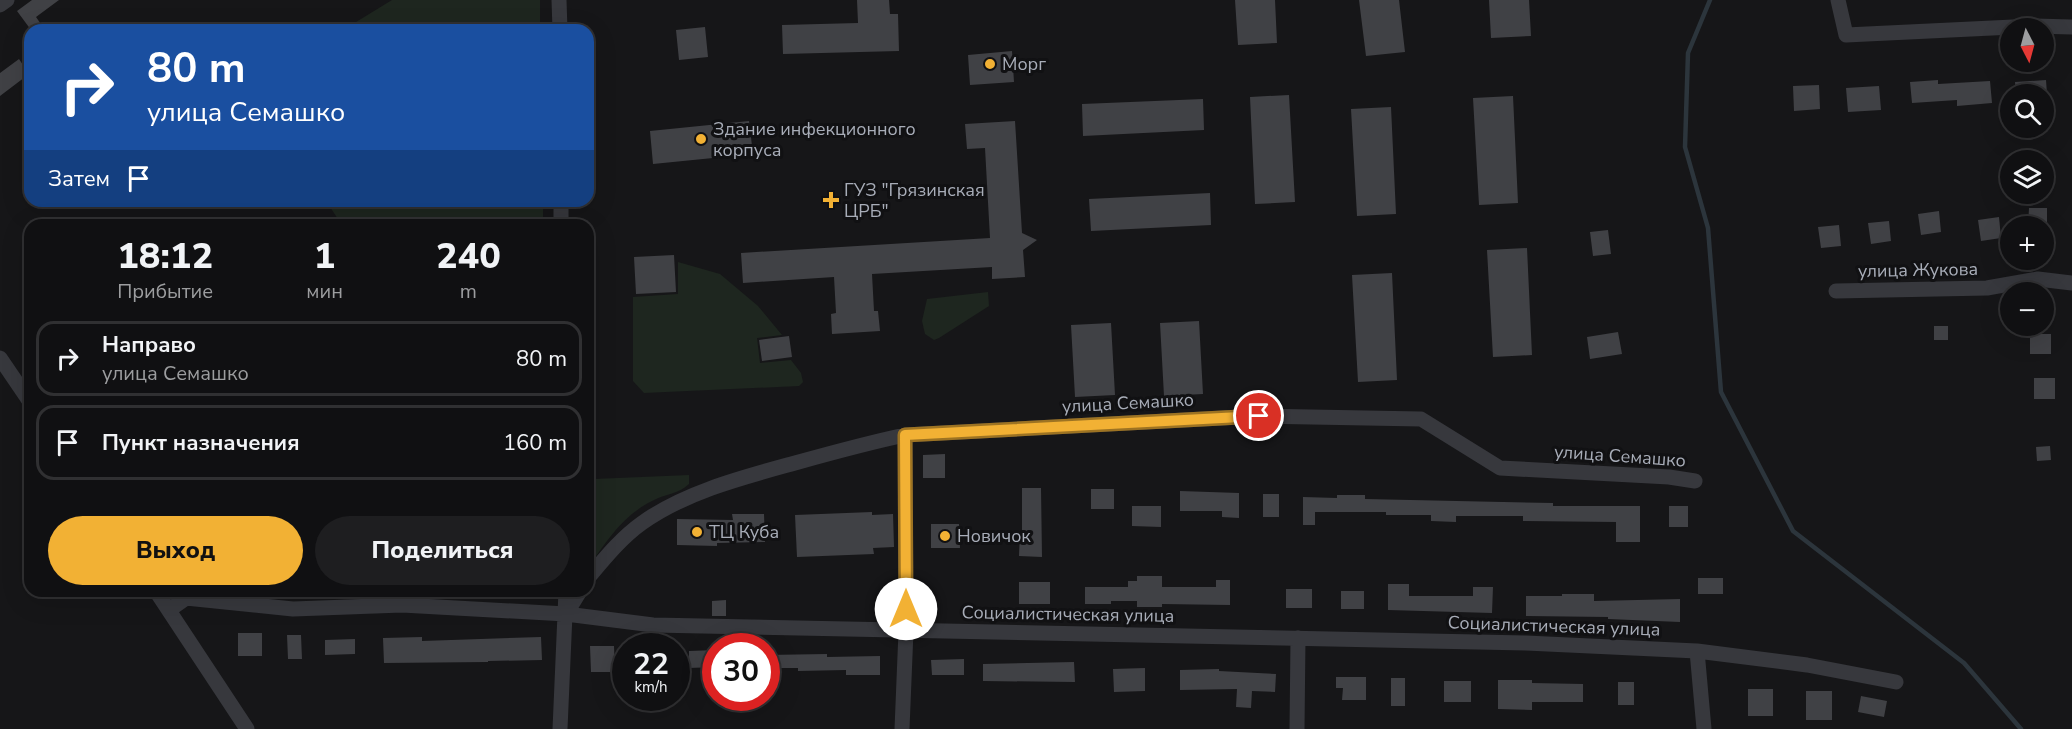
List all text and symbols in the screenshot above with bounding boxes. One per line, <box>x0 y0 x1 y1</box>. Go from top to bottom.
north arrow <box>2000 18 2054 72</box>
map controls <box>2000 18 2054 336</box>
text: 80 m <box>147 40 246 97</box>
icon: right <box>48 48 126 126</box>
place label: Морг <box>1002 52 1046 76</box>
marker: Морг <box>983 57 997 71</box>
button: search <box>2000 84 2054 138</box>
text: улица Семашко <box>147 94 345 131</box>
place label: Здание инфекционного корпуса <box>713 117 916 162</box>
marker: Здание инфекционного корпуса <box>694 132 708 146</box>
button: layers <box>2000 150 2054 204</box>
icon: arrive <box>122 162 155 195</box>
text: Затем <box>48 164 110 194</box>
place label: ГУЗ "Грязинская ЦРБ" <box>844 178 985 223</box>
marker: ГУЗ "Грязинская ЦРБ" <box>822 191 840 209</box>
button: + <box>2000 216 2054 270</box>
text: 18:12 <box>117 232 213 281</box>
text: 1 <box>314 232 335 281</box>
text: 240 <box>436 232 501 281</box>
street label: улица Жукова <box>1858 257 1978 283</box>
text: Прибытие <box>117 278 213 305</box>
text: мин <box>306 278 343 305</box>
text: m <box>460 278 477 305</box>
button: − <box>2000 282 2054 336</box>
text: Направо <box>102 330 196 360</box>
icon: right <box>51 342 84 375</box>
text: 80 m <box>516 344 567 374</box>
text: улица Семашко <box>102 360 249 387</box>
street label: улица Семашко <box>1061 388 1195 418</box>
pin <box>1233 390 1284 441</box>
icon: arrive <box>1242 399 1275 432</box>
icon: arrive <box>51 426 84 459</box>
text: Пункт назначения <box>102 428 300 458</box>
text: 160 m <box>503 428 567 458</box>
street label: улица Семашко <box>1553 439 1687 473</box>
button: Выход <box>48 516 303 585</box>
button: Поделиться <box>315 516 570 585</box>
place label: ТЦ Куба <box>709 520 779 544</box>
place label: Новичок <box>957 524 1031 548</box>
marker: ТЦ Куба <box>690 525 704 539</box>
marker: Новичок <box>938 529 952 543</box>
position arrow <box>874 577 938 641</box>
street label: Социалистическая улица <box>961 600 1175 628</box>
street label: Социалистическая улица <box>1447 610 1661 642</box>
speed limit sign: 30 <box>702 633 780 711</box>
text: 22 <box>633 644 669 685</box>
text: km/h <box>634 677 668 697</box>

